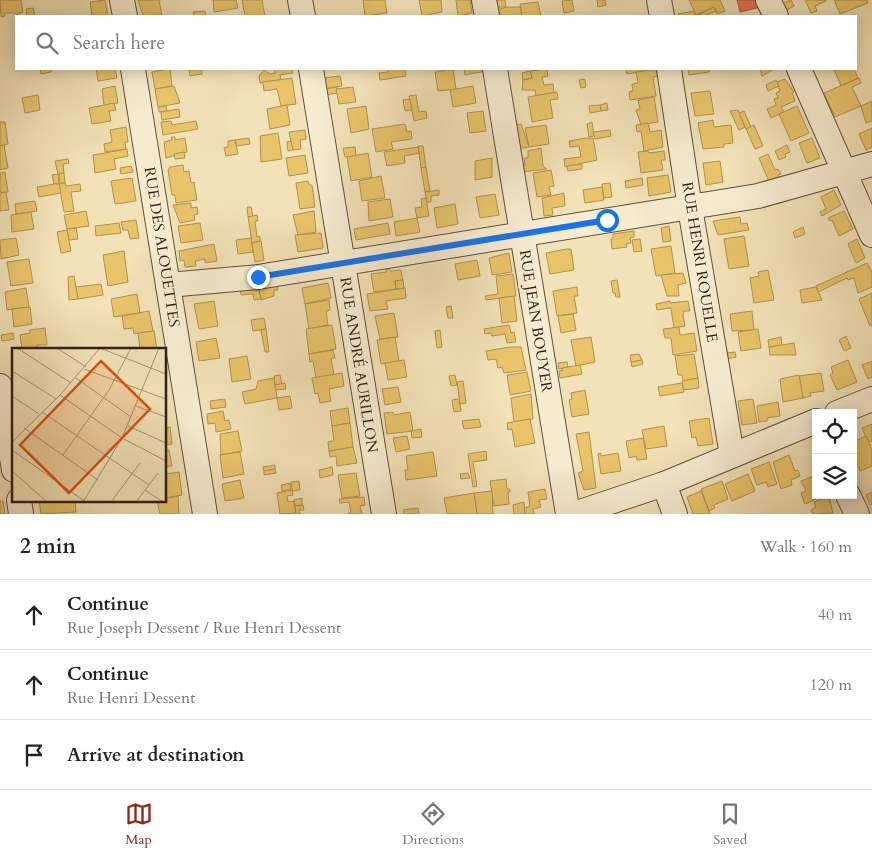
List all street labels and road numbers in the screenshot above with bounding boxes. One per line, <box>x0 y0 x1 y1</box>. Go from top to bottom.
street label: RUE DES ALOUETTES <box>139 165 185 329</box>
street label: RUE HENRI ROUELLE <box>677 180 723 344</box>
street label: RUE JEAN BOUYER <box>515 248 557 394</box>
street label: RUE ANDRÉ AURILLON <box>335 276 383 454</box>

